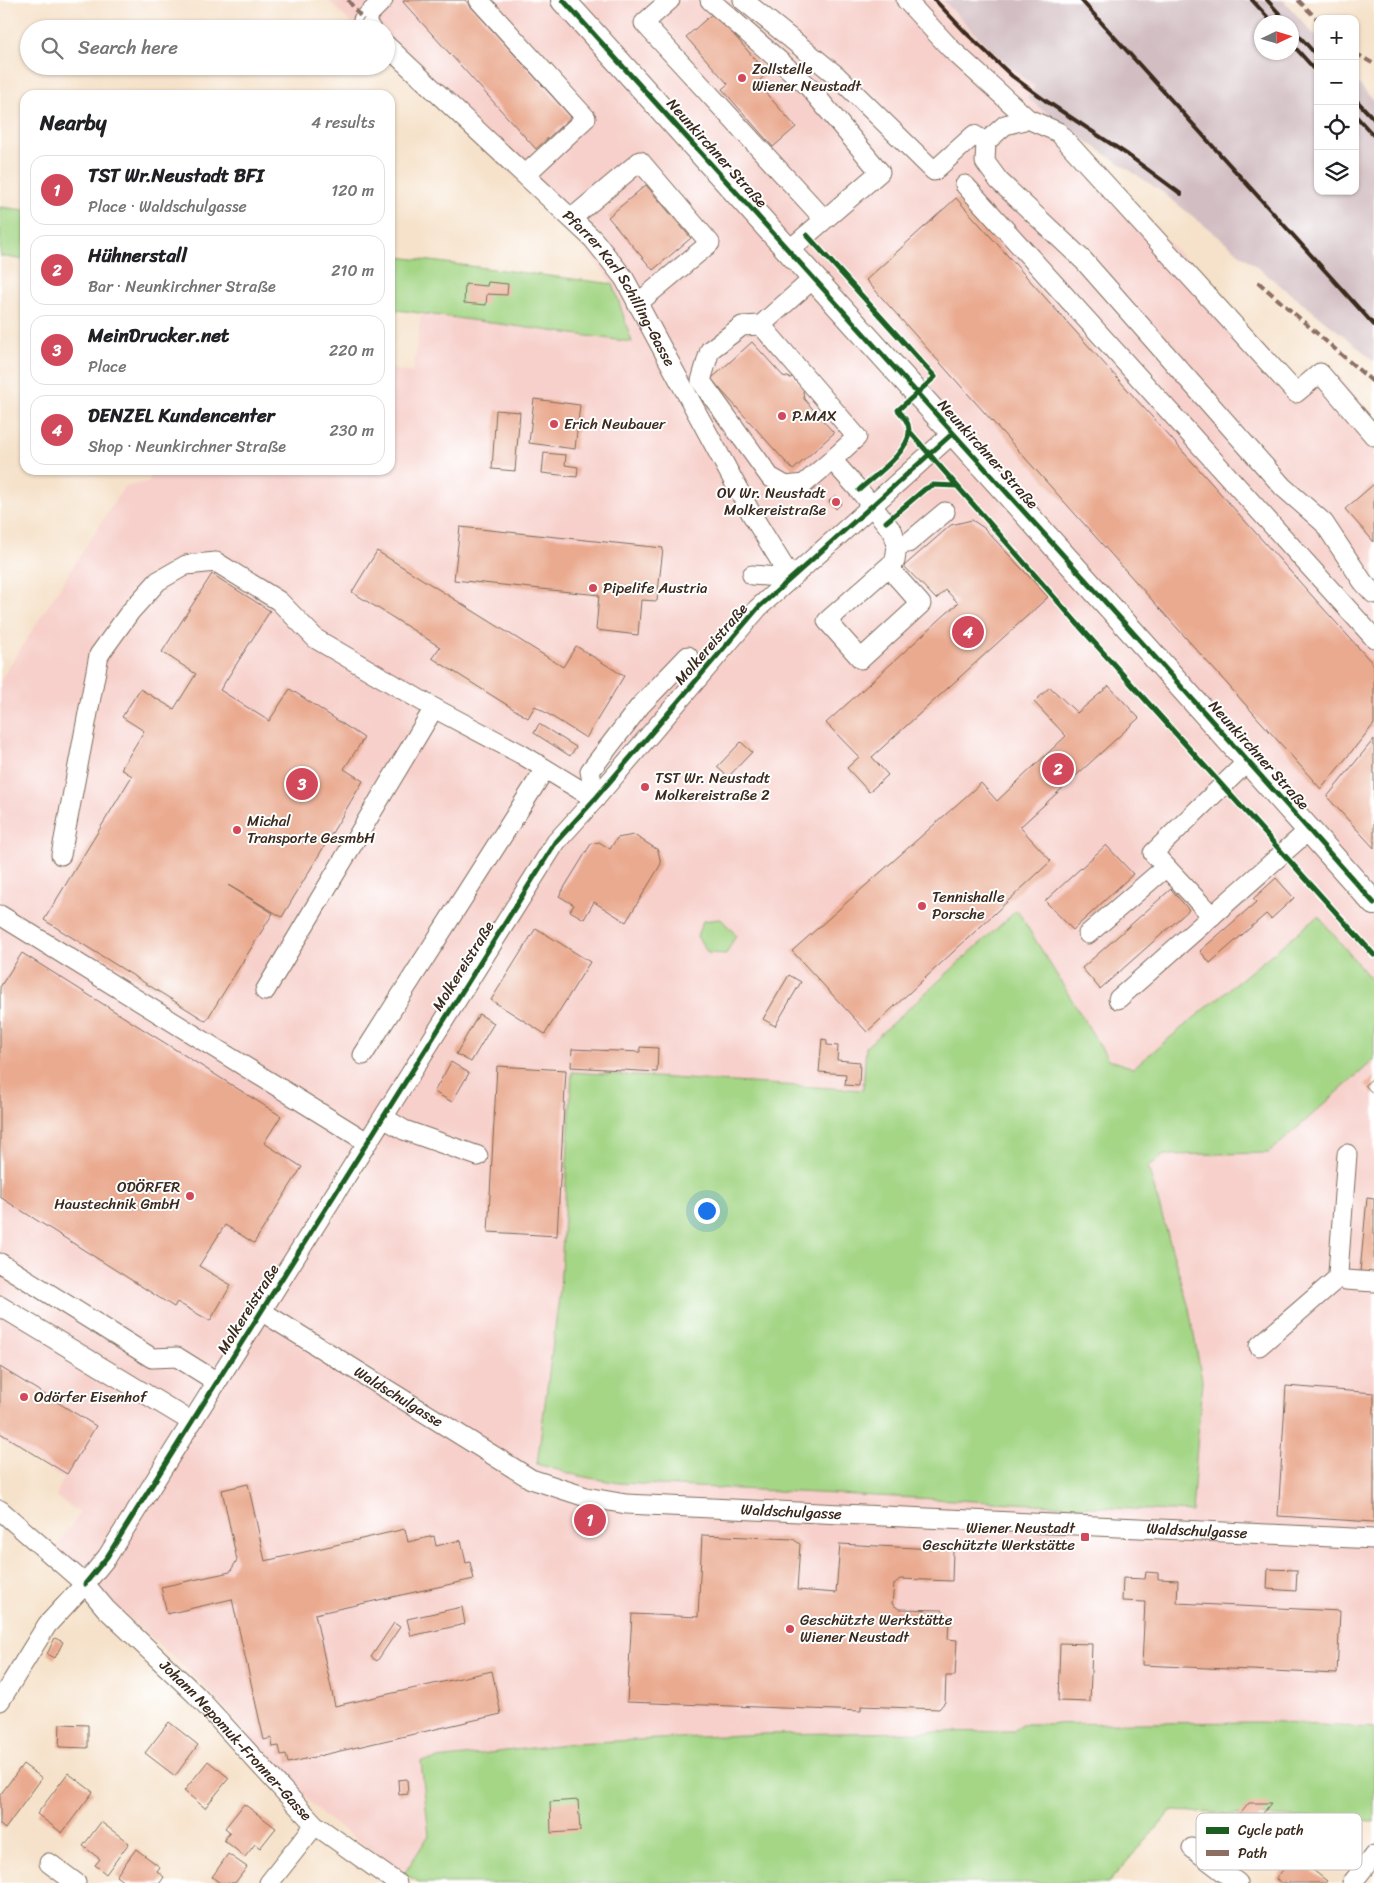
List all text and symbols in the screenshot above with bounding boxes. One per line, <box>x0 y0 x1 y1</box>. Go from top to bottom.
north arrow <box>1254 15 1299 60</box>
map controls <box>1314 15 1359 195</box>
button: + <box>1314 15 1359 60</box>
search box <box>20 20 395 75</box>
text: Search here <box>78 31 178 64</box>
icon: search <box>38 34 66 62</box>
place label: Zollstelle Wiener Neustadt <box>752 56 862 99</box>
button: − <box>1314 60 1359 105</box>
marker: Zollstelle Wiener Neustadt <box>736 72 748 84</box>
street label: Neunkirchner Straße <box>660 92 774 214</box>
text: Nearby <box>40 104 106 142</box>
button: locate <box>1314 105 1359 150</box>
text: 4 results <box>311 108 375 137</box>
button: layers <box>1314 150 1359 195</box>
text: TST Wr.Neustadt BFI <box>88 159 264 192</box>
text: 1 <box>54 176 60 205</box>
text: 120 m <box>331 176 374 205</box>
text: Place · Waldschulgasse <box>88 192 247 221</box>
street label: Pfarrer Karl Schilling-Gasse <box>556 203 683 372</box>
text: Hühnerstall <box>88 239 187 272</box>
text: 2 <box>52 256 62 285</box>
text: 210 m <box>331 256 374 285</box>
text: Bar · Neunkirchner Straße <box>88 272 276 301</box>
text: MeinDrucker.net <box>88 319 229 352</box>
text: 3 <box>53 336 61 365</box>
text: 220 m <box>329 336 374 365</box>
text: Place <box>88 352 127 381</box>
street label: Neunkirchner Straße <box>931 393 1045 515</box>
text: DENZEL Kundencenter <box>88 399 275 432</box>
place label: P.MAX <box>792 403 837 429</box>
marker: P.MAX <box>776 410 788 422</box>
place label: Erich Neubauer <box>564 411 666 437</box>
text: 4 <box>52 416 62 445</box>
text: 230 m <box>329 416 374 445</box>
marker: Erich Neubauer <box>548 418 560 430</box>
text: Shop · Neunkirchner Straße <box>88 432 286 461</box>
place label: OV Wr. Neustadt Molkereistraße <box>717 480 826 523</box>
marker: OV Wr. Neustadt Molkereistraße <box>830 496 842 508</box>
place label: Pipelife Austria <box>603 575 708 601</box>
marker: Pipelife Austria <box>587 582 599 594</box>
street label: Molkereistraße <box>668 597 754 691</box>
pin: 4 <box>952 613 984 651</box>
street label: Neunkirchner Straße <box>1202 694 1316 816</box>
pin: 2 <box>1042 750 1074 788</box>
pin: 3 <box>286 765 318 803</box>
place label: TST Wr. Neustadt Molkereistraße 2 <box>655 765 771 808</box>
marker: TST Wr. Neustadt Molkereistraße 2 <box>639 781 651 793</box>
place label: Michal Transporte GesmbH <box>247 808 375 851</box>
marker: Michal Transporte GesmbH <box>231 824 243 836</box>
place label: Tennishalle Porsche <box>932 884 1005 927</box>
marker: Tennishalle Porsche <box>916 900 928 912</box>
street label: Molkereistraße <box>425 916 501 1016</box>
place label: ODÖRFER Haustechnik GmbH <box>54 1174 180 1217</box>
marker: ODÖRFER Haustechnik GmbH <box>184 1190 196 1202</box>
your location <box>694 1198 720 1224</box>
street label: Molkereistraße <box>210 1259 286 1359</box>
street label: Waldschulgasse <box>349 1359 449 1434</box>
place label: Odörfer Eisenhof <box>34 1384 148 1410</box>
marker: Odörfer Eisenhof <box>18 1391 30 1403</box>
street label: Waldschulgasse <box>740 1496 843 1527</box>
pin: 1 <box>574 1501 606 1539</box>
place label: Wiener Neustadt Geschützte Werkstätte <box>923 1515 1076 1558</box>
street label: Waldschulgasse <box>1146 1515 1248 1546</box>
marker: Wiener Neustadt Geschützte Werkstätte <box>1079 1531 1091 1543</box>
place label: Geschützte Werkstätte Wiener Neustadt <box>800 1607 953 1650</box>
marker: Geschützte Werkstätte Wiener Neustadt <box>784 1623 796 1635</box>
street label: Johann Nepomuk-Fronner-Gasse <box>152 1653 318 1827</box>
legend <box>1196 1813 1362 1870</box>
text: Cycle path <box>1238 1818 1304 1843</box>
text: Path <box>1238 1841 1267 1866</box>

